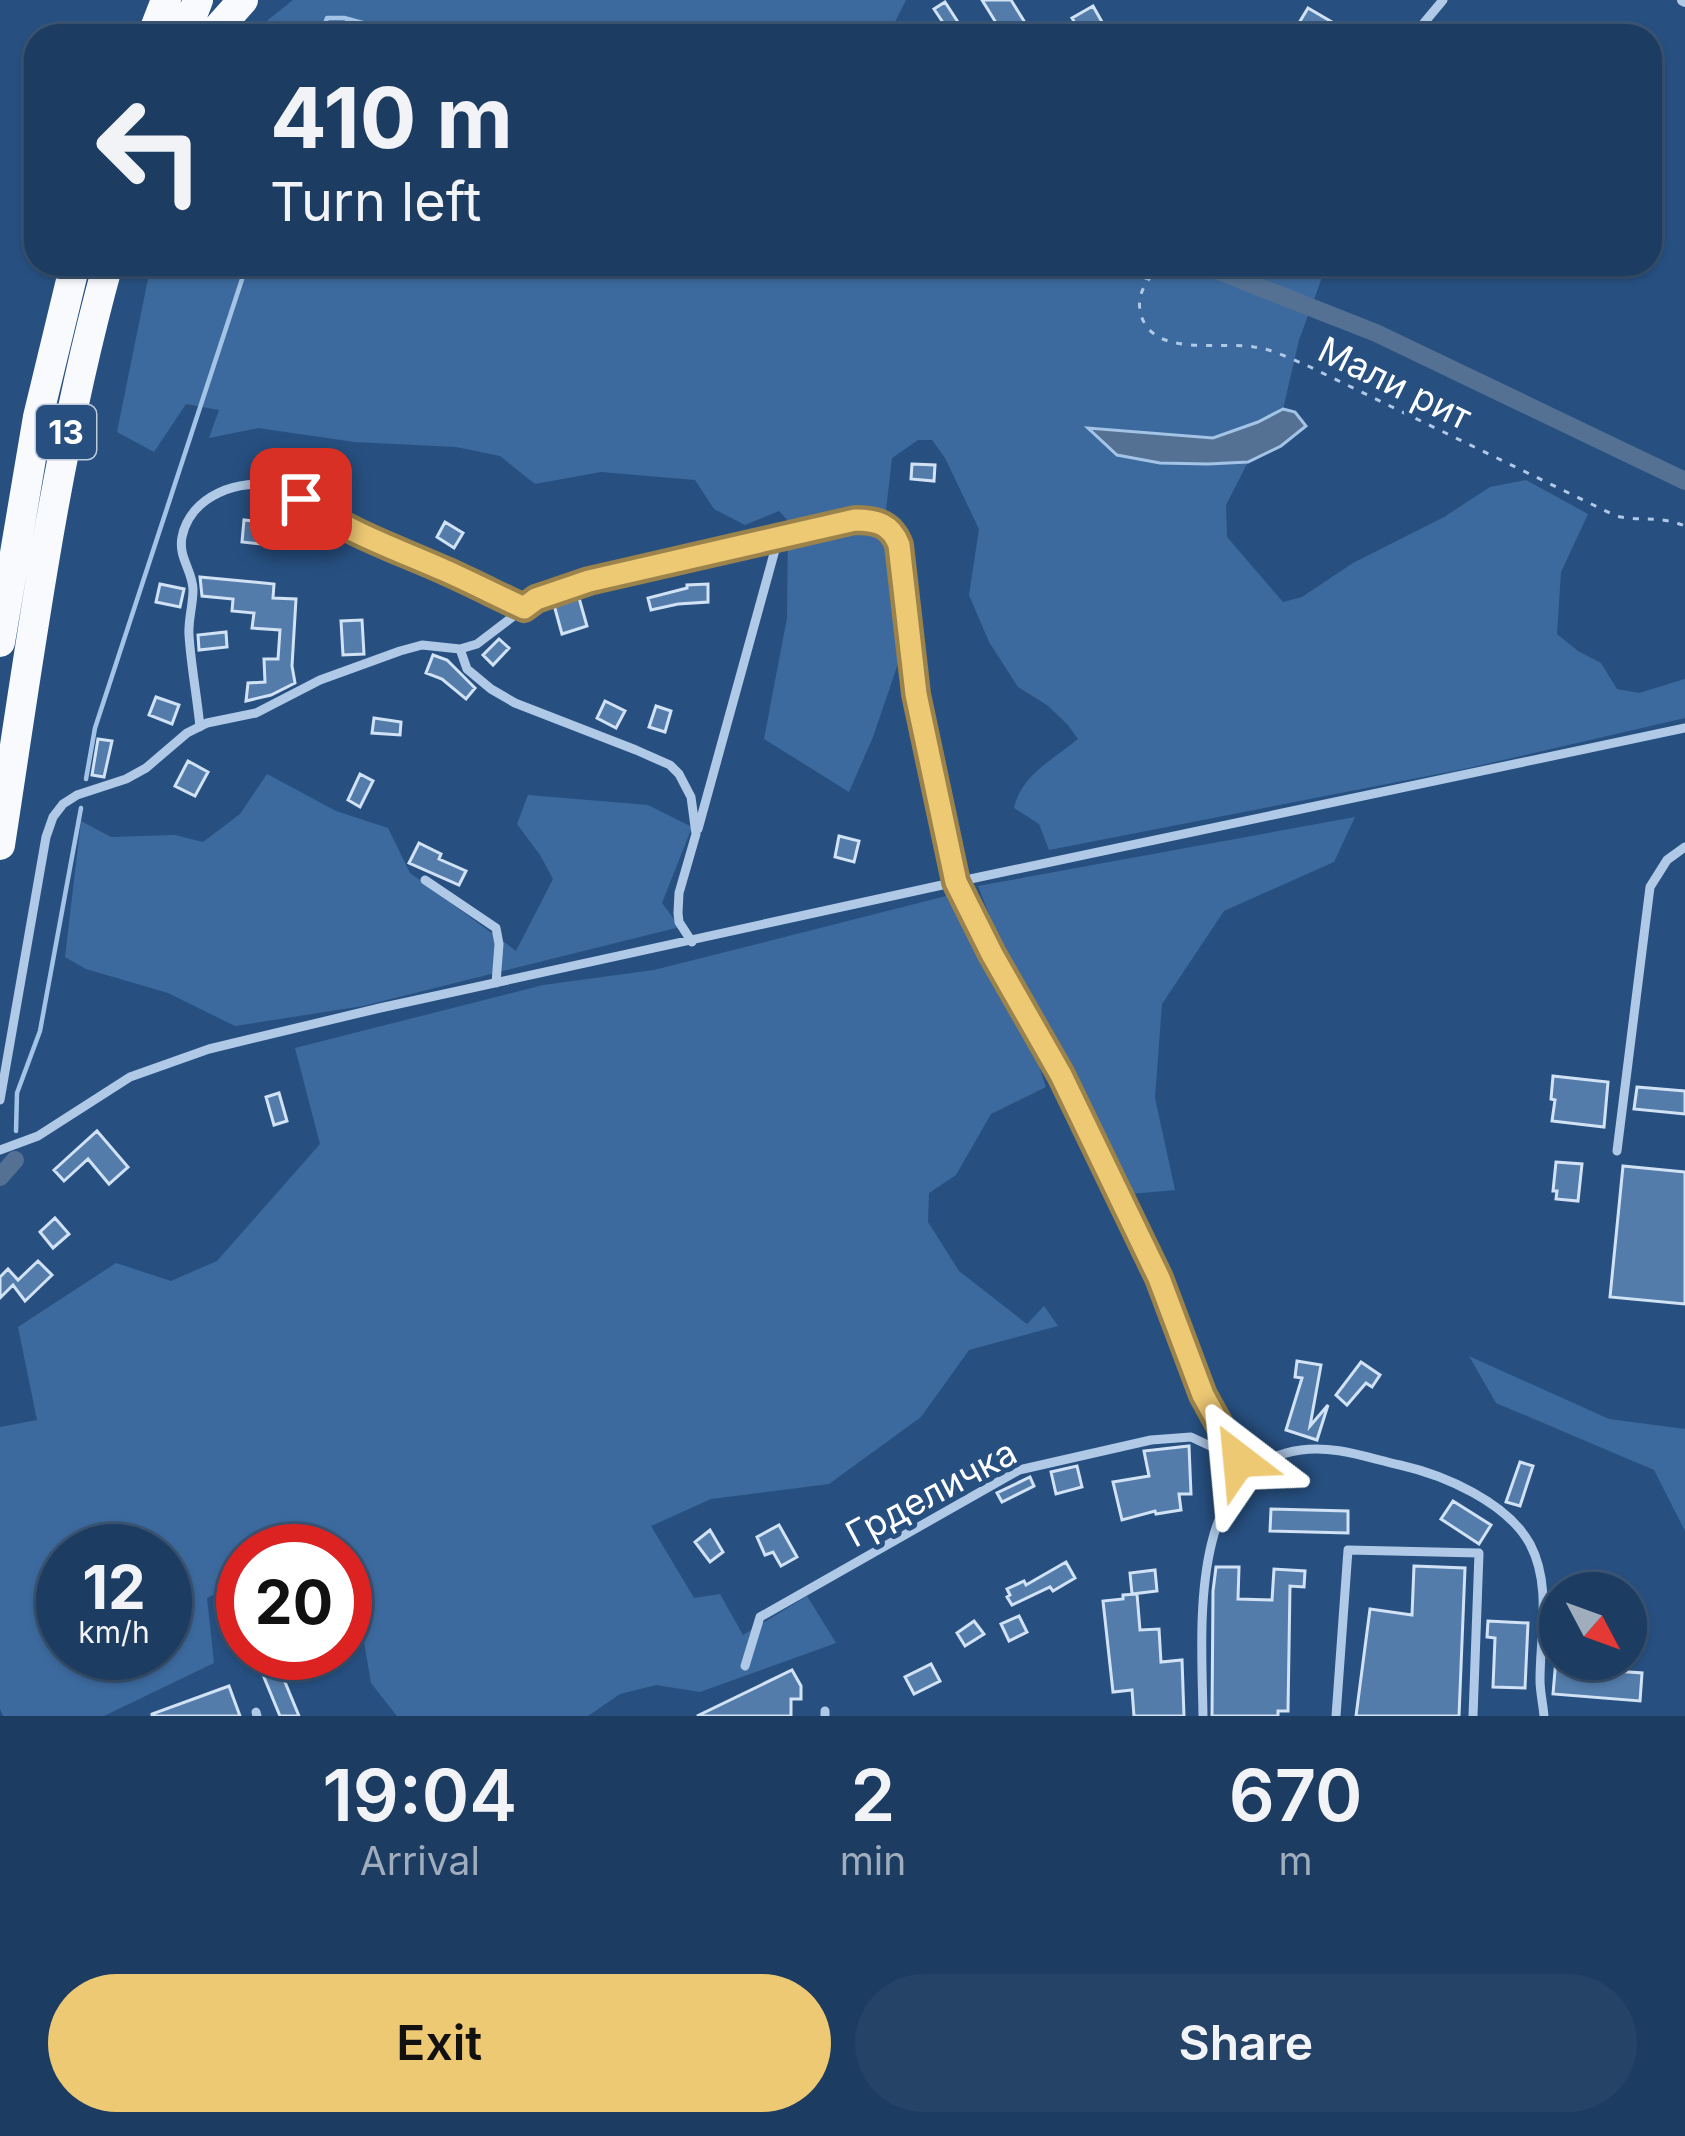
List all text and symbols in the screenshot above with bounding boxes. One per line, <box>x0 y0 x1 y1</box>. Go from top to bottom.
text: 410 m <box>270 67 513 168</box>
icon: left <box>72 72 228 228</box>
text: Turn left <box>270 169 481 234</box>
street label: Мали рит <box>1311 327 1479 439</box>
road number: 13 <box>36 405 96 459</box>
pin <box>250 448 352 550</box>
icon: arrive <box>268 466 334 532</box>
position arrow <box>1176 1397 1302 1523</box>
street label: Грделичка <box>838 1430 1024 1556</box>
speed limit sign: 20 <box>216 1524 372 1680</box>
text: 12 <box>82 1551 146 1623</box>
north arrow <box>1539 1572 1647 1680</box>
map controls <box>1539 1572 1647 1680</box>
text: km/h <box>78 1614 150 1650</box>
text: 19:04 <box>322 1751 517 1838</box>
text: 2 <box>851 1751 895 1838</box>
text: 670 <box>1229 1751 1363 1838</box>
text: Arrival <box>360 1837 480 1884</box>
text: min <box>840 1837 906 1884</box>
text: m <box>1279 1837 1313 1884</box>
button: Exit <box>48 1974 831 2112</box>
button: Share <box>855 1974 1637 2112</box>

